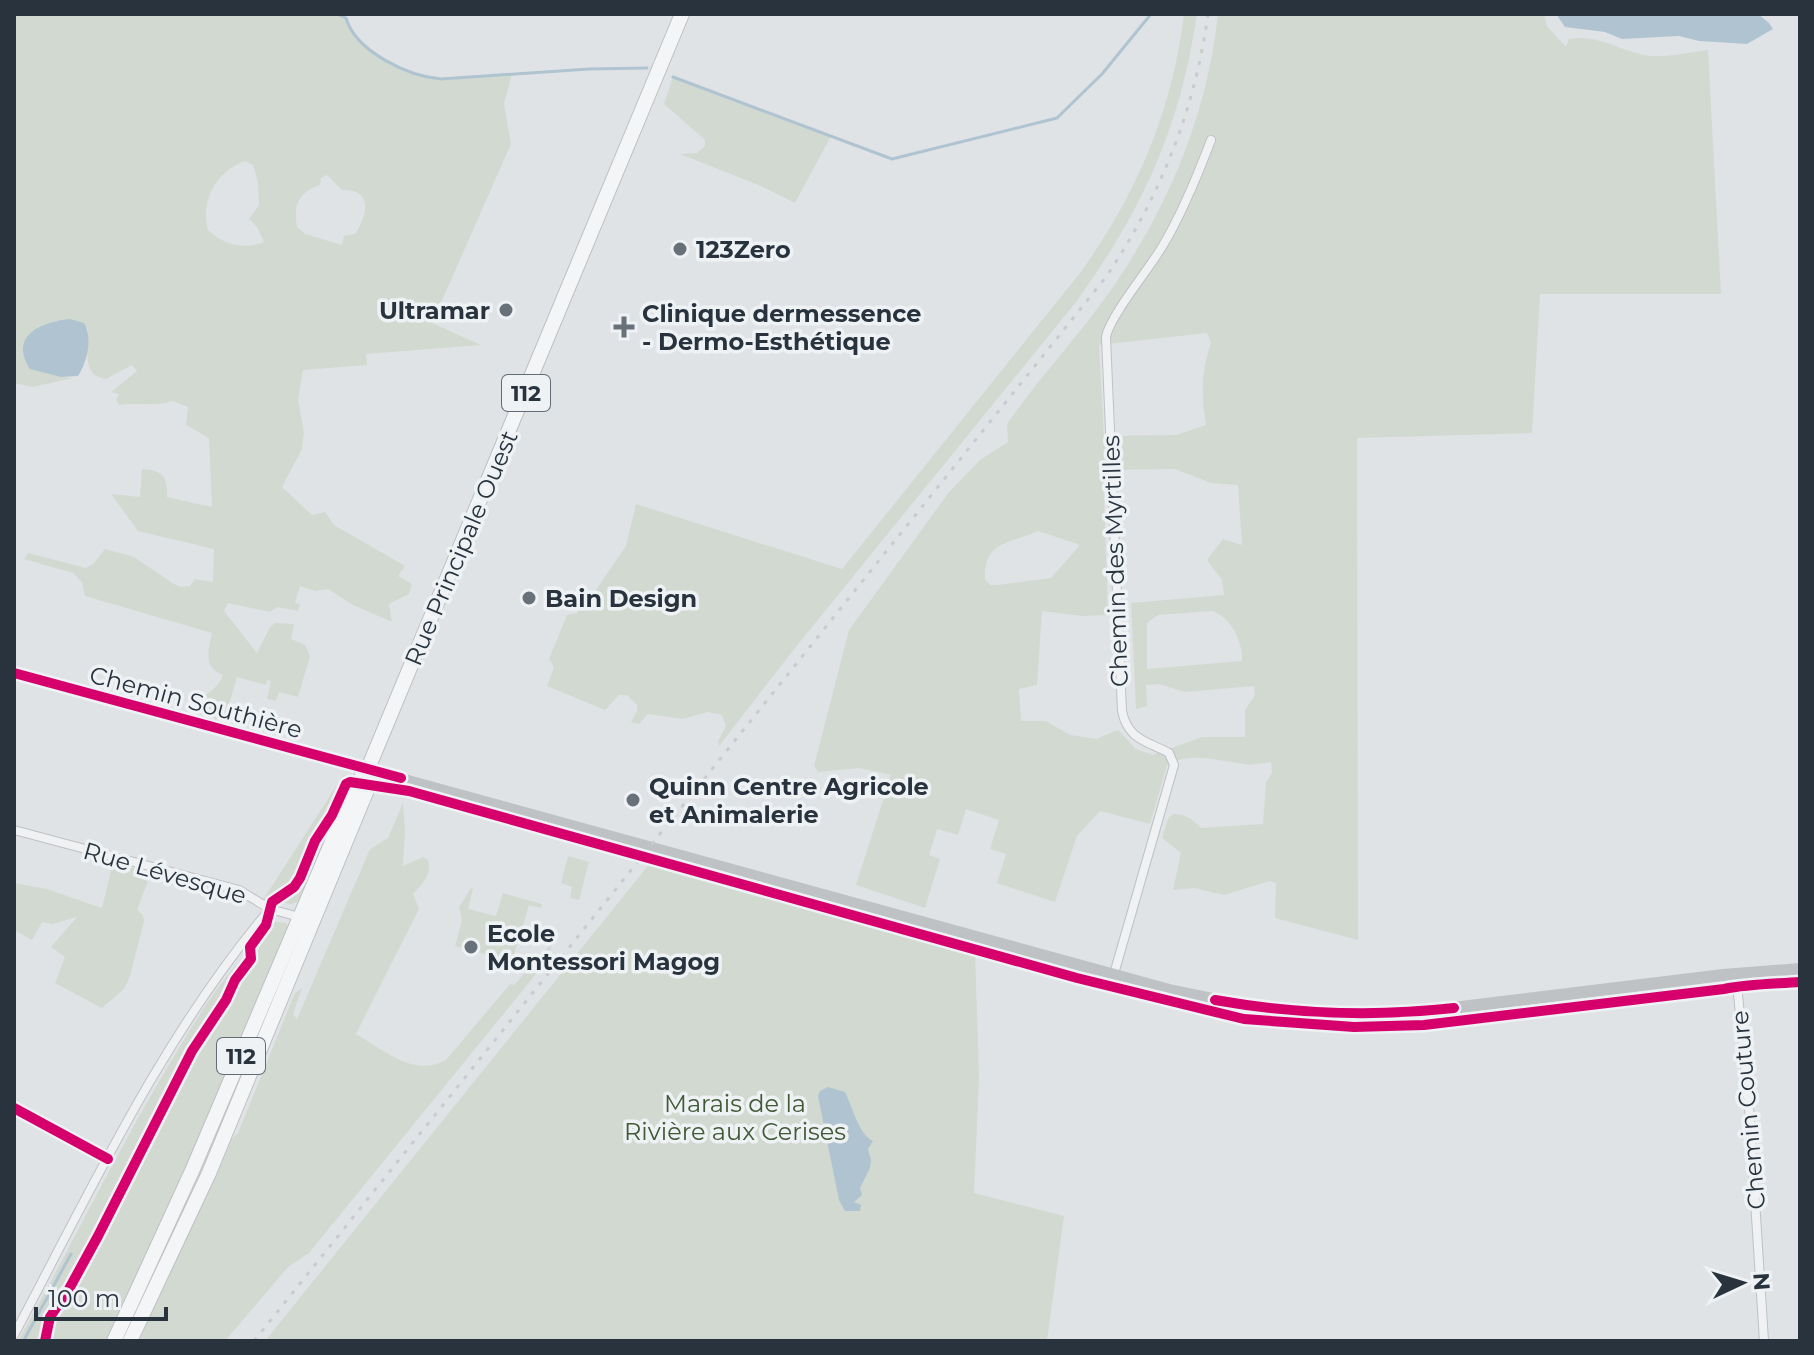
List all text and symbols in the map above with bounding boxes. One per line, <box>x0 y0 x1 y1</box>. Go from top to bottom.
place label: 123Zero <box>696 235 791 264</box>
marker: 123Zero <box>671 240 689 258</box>
place label: Ultramar <box>379 296 490 325</box>
place label: Clinique dermessence - Dermo-Esthétique <box>642 299 922 356</box>
marker: Ultramar <box>497 301 515 319</box>
marker: Clinique dermessence - Dermo-Esthétique <box>613 316 635 338</box>
road number: 112 <box>502 375 550 411</box>
street label: Rue Principale Ouest <box>398 426 524 670</box>
street label: Chemin des Myrtilles <box>1096 434 1134 688</box>
place label: Bain Design <box>545 584 697 613</box>
marker: Bain Design <box>520 589 538 607</box>
street label: Chemin Southière <box>87 660 305 744</box>
place label: Quinn Centre Agricole et Animalerie <box>649 772 929 829</box>
marker: Quinn Centre Agricole et Animalerie <box>624 791 642 809</box>
street label: Rue Lévesque <box>80 836 250 910</box>
place label: Ecole Montessori Magog <box>487 919 720 976</box>
marker: Ecole Montessori Magog <box>462 938 480 956</box>
street label: Chemin Couture <box>1725 1009 1771 1211</box>
road number: 112 <box>217 1038 265 1074</box>
park label: Marais de la Rivière aux Cerises <box>624 1089 846 1146</box>
north arrow <box>1702 1243 1782 1323</box>
scale bar <box>36 1271 166 1321</box>
text: N <box>1747 1272 1776 1291</box>
text: 100 m <box>48 1284 120 1313</box>

